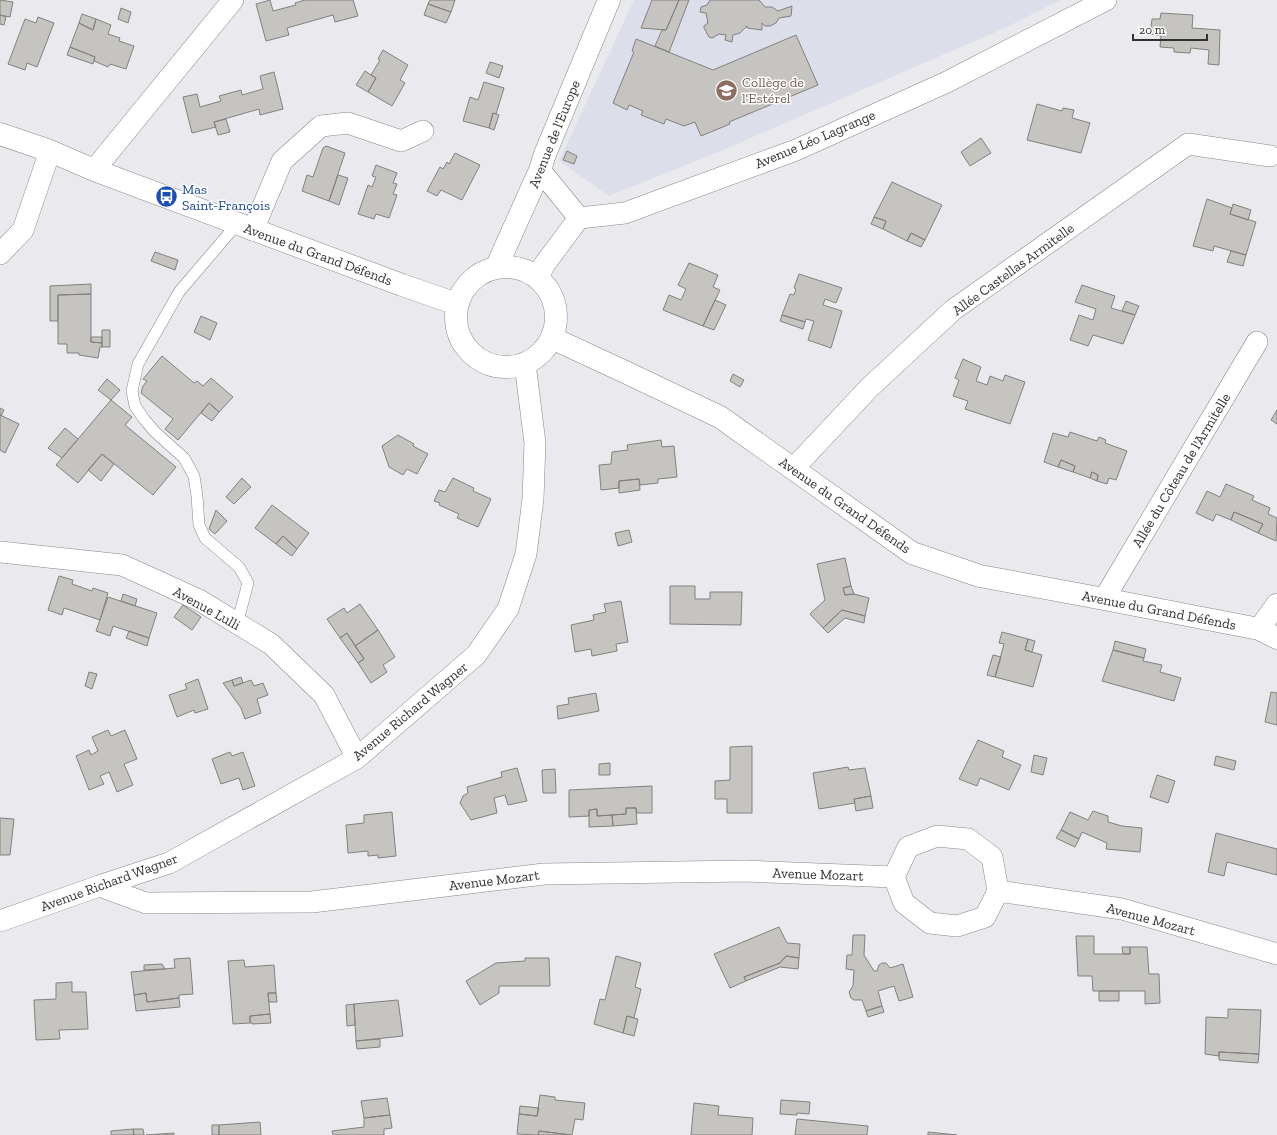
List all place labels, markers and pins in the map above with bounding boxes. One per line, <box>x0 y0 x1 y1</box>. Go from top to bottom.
place label: Collège de l'Estérel <box>742 74 804 107</box>
school or university icon: Collège de l'Estérel <box>713 77 739 103</box>
place label: Mas Saint-François <box>182 181 270 214</box>
bus stop icon: Mas Saint-François <box>154 184 180 210</box>

